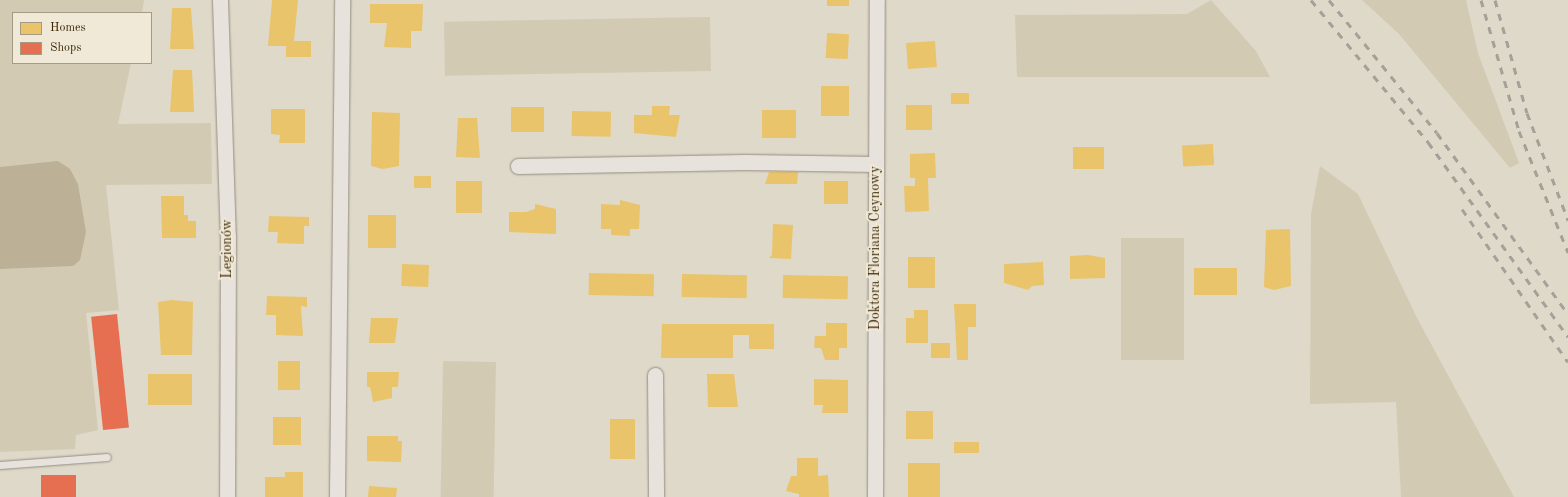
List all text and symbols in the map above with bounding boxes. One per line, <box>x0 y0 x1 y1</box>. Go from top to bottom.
legend <box>12 12 152 64</box>
text: Homes <box>50 22 86 34</box>
text: Shops <box>50 42 81 54</box>
street label: Doktora Floriana Ceynowy <box>867 166 883 330</box>
street label: Legionów <box>219 219 235 279</box>

